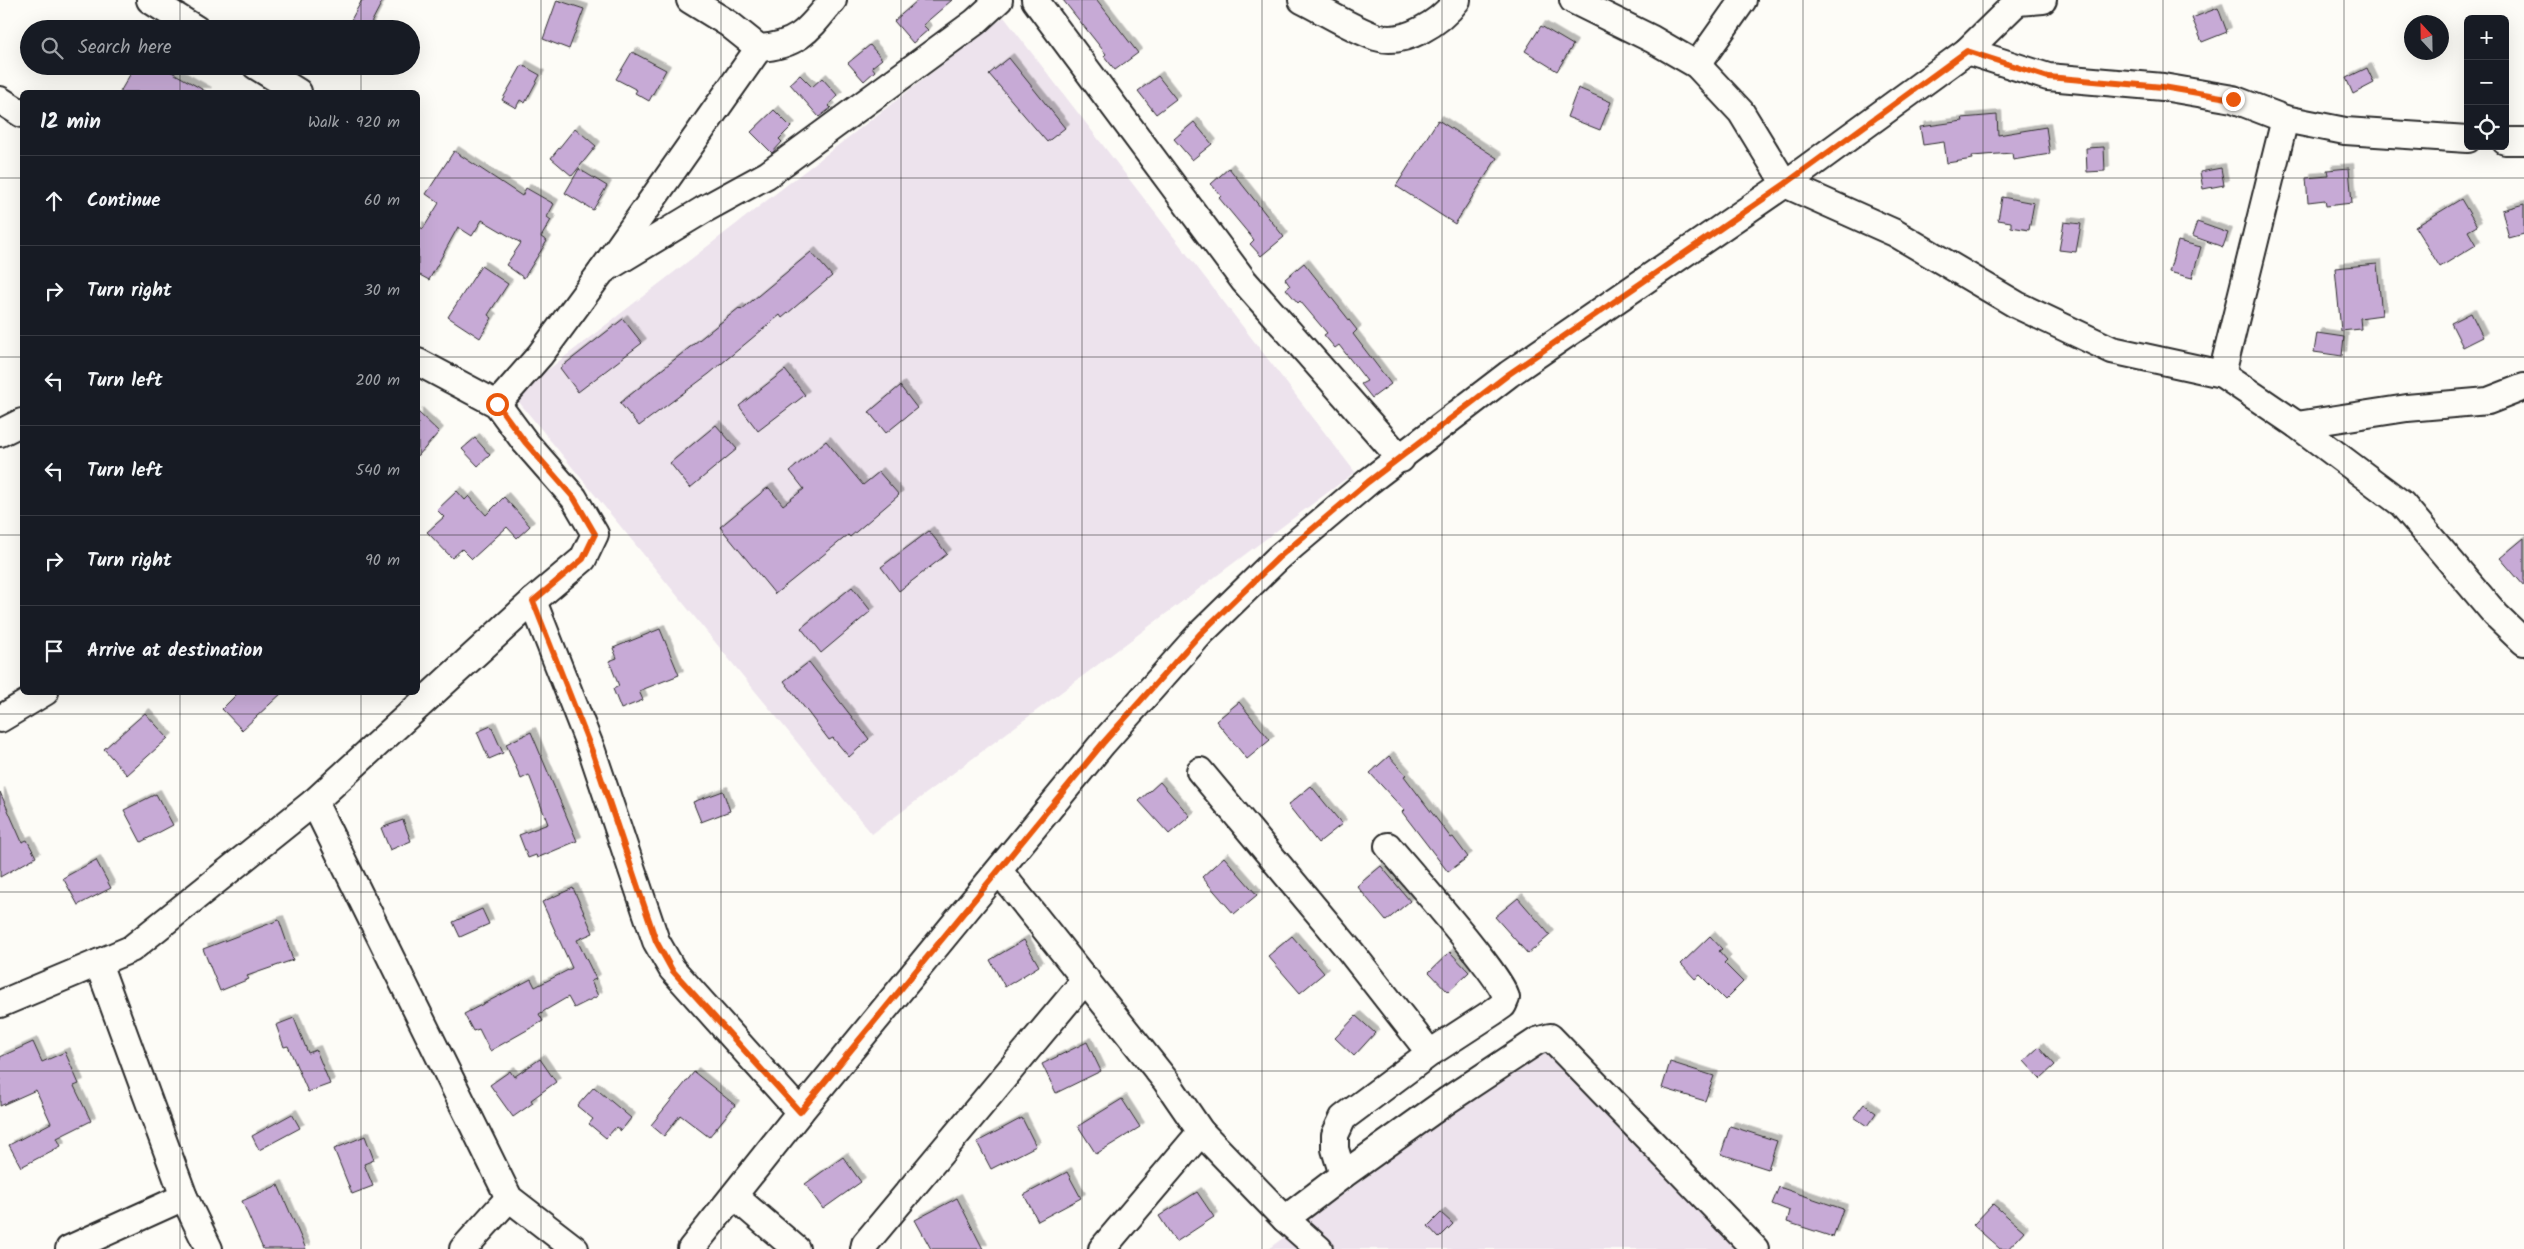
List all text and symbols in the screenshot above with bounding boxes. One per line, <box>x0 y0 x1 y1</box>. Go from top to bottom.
north arrow <box>2404 15 2449 60</box>
map controls <box>2464 15 2509 150</box>
button: + <box>2464 15 2509 60</box>
search box <box>20 20 420 75</box>
text: Search here <box>78 33 172 63</box>
icon: search <box>38 34 66 62</box>
button: − <box>2464 60 2509 105</box>
route end <box>2222 88 2245 111</box>
button: locate <box>2464 105 2509 150</box>
text: 12 min <box>40 106 101 139</box>
text: Walk · 920 m <box>308 110 400 135</box>
text: Continue <box>87 186 160 216</box>
icon: ahead <box>40 187 68 215</box>
text: 60 m <box>364 188 400 213</box>
text: Turn right <box>87 276 172 306</box>
icon: right <box>40 277 68 305</box>
text: 30 m <box>364 278 400 303</box>
text: Turn left <box>87 366 162 396</box>
icon: left <box>40 367 68 395</box>
text: 200 m <box>356 368 400 393</box>
route start <box>486 393 509 416</box>
text: Turn left <box>87 456 162 486</box>
icon: left <box>40 457 68 485</box>
text: 540 m <box>355 458 400 483</box>
text: Turn right <box>87 546 172 576</box>
icon: right <box>40 547 68 575</box>
text: 90 m <box>365 548 400 573</box>
text: Arrive at destination <box>87 636 263 666</box>
icon: arrive <box>40 637 68 665</box>

